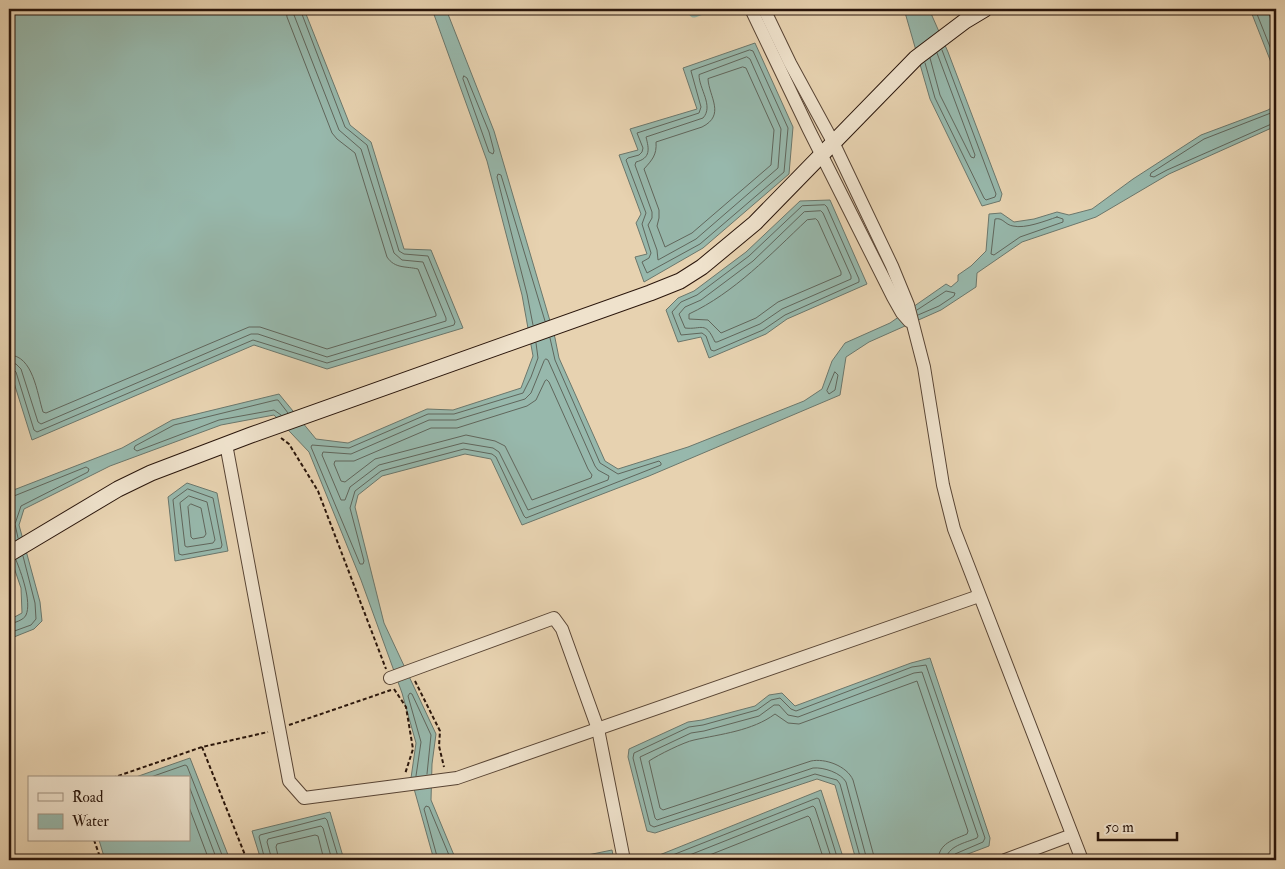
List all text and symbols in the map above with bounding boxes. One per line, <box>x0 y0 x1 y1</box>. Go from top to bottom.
legend <box>28 776 190 842</box>
text: Road <box>72 788 104 807</box>
scale bar <box>1098 809 1176 841</box>
text: Water <box>71 812 109 831</box>
text: 50 m <box>1105 818 1134 837</box>

